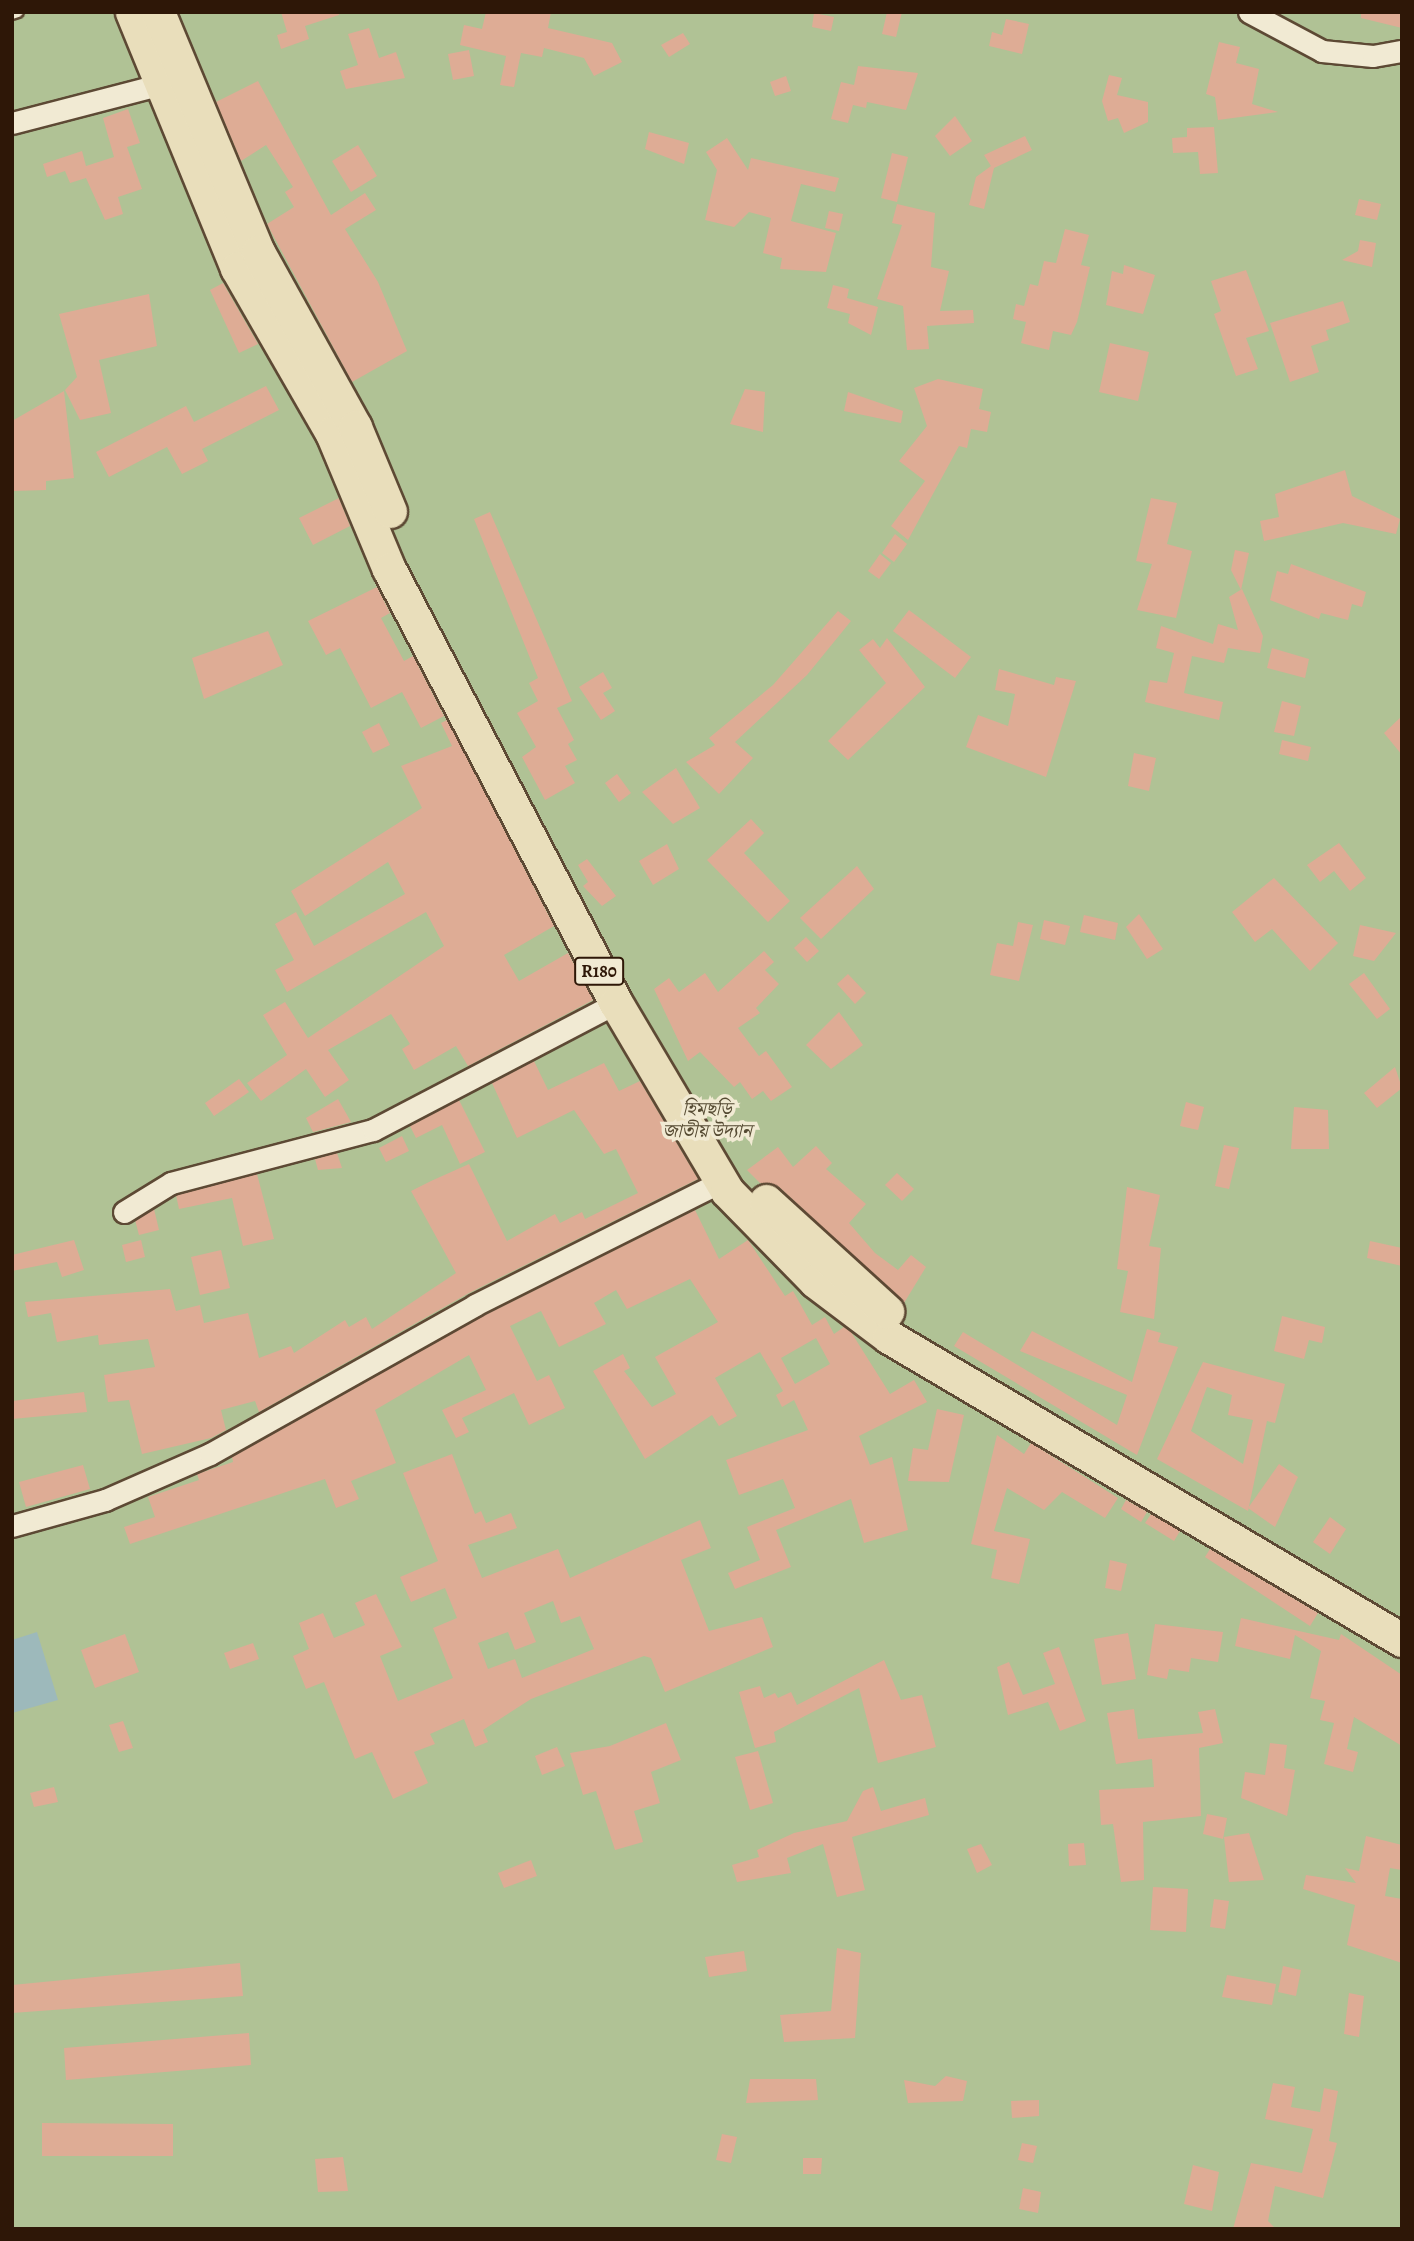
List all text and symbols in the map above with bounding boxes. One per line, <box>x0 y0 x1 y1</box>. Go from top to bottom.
road number: R180 <box>573 956 625 986</box>
park label: হিমছড়ি জাতীয় উদ্যান <box>662 1099 752 1143</box>

